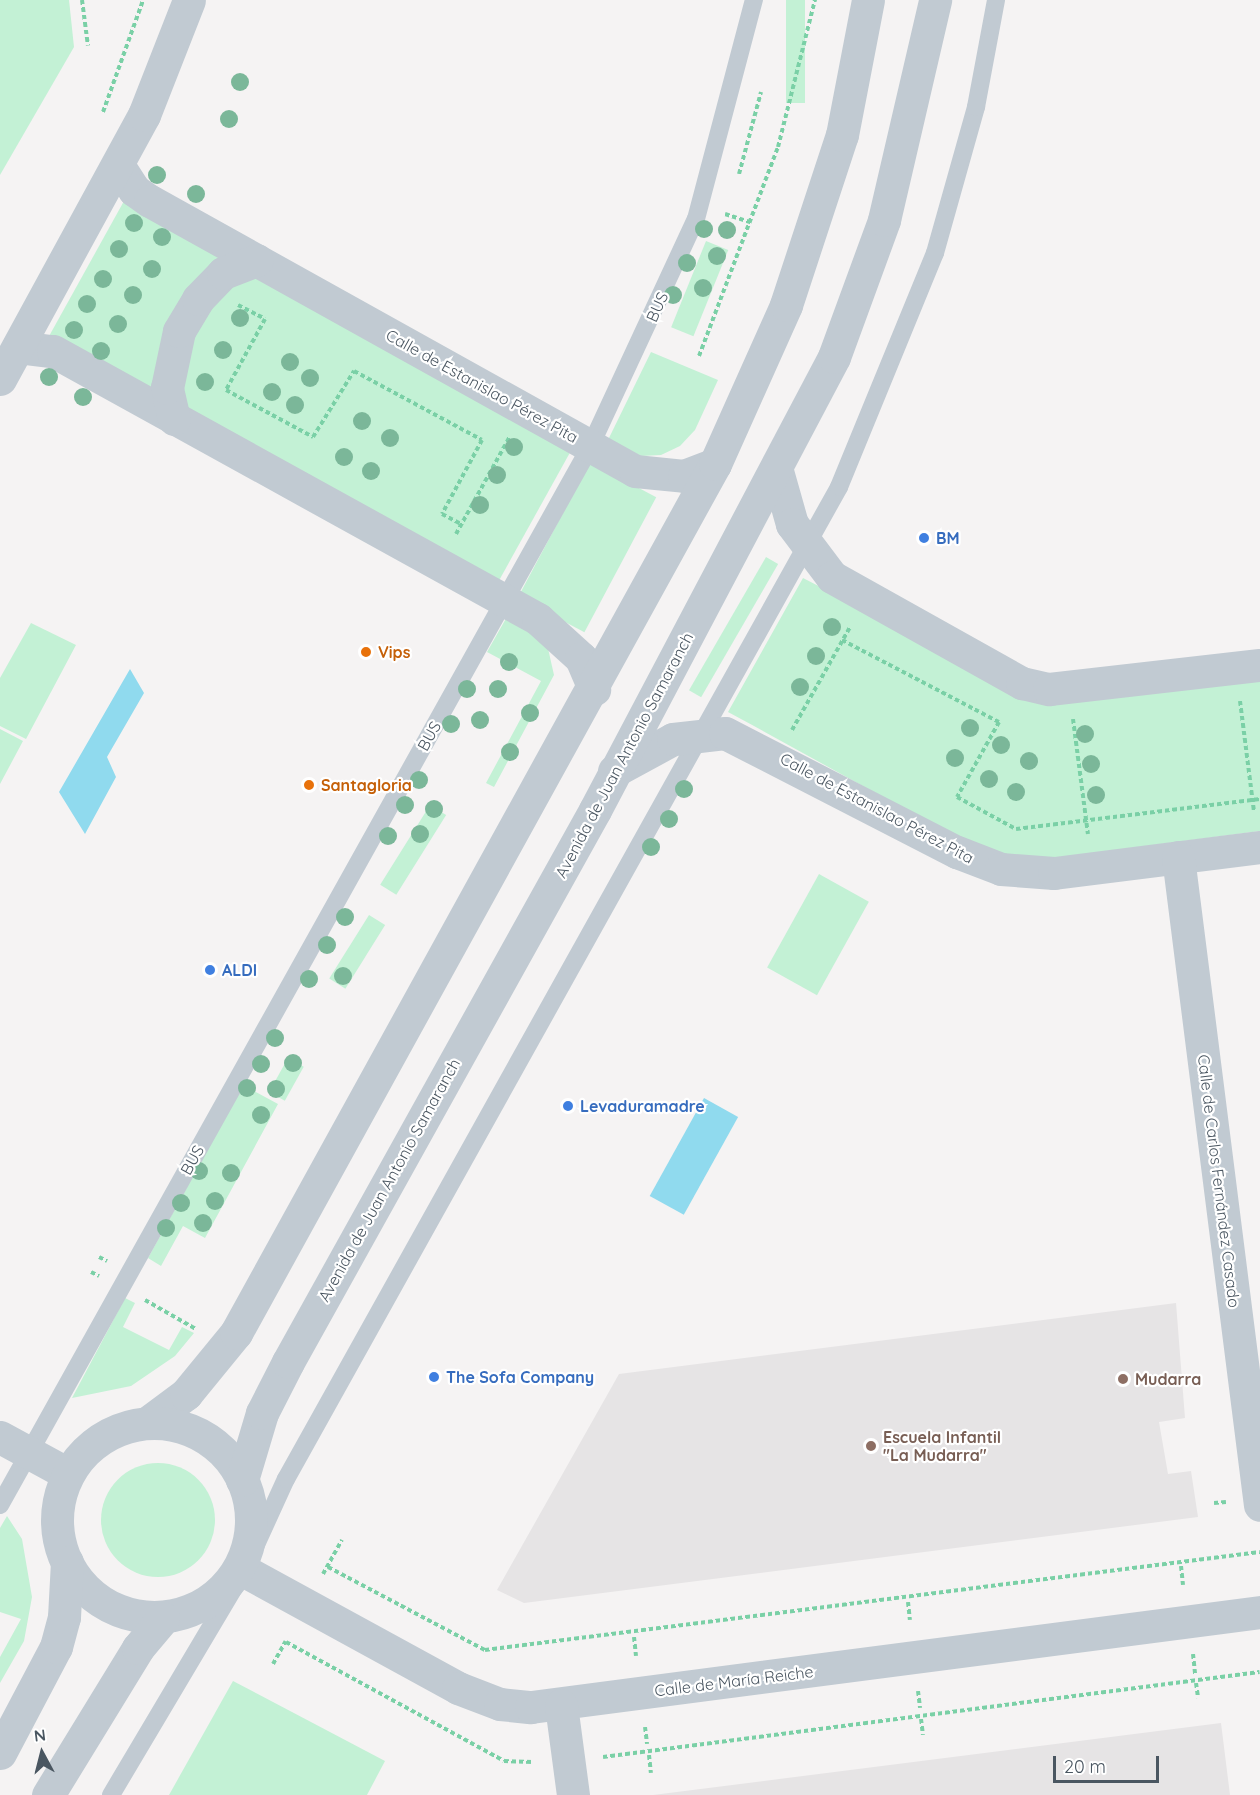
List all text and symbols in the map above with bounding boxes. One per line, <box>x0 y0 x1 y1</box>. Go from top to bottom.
street label: BUS <box>642 289 672 325</box>
street label: Calle de Estanislao Pérez Pita <box>383 325 581 447</box>
place label: BM <box>936 528 960 548</box>
marker: BM <box>917 531 931 545</box>
street label: Avenida de Juan Antonio Samaranch <box>551 629 697 881</box>
place label: Vips <box>378 642 410 662</box>
marker: Vips <box>359 645 373 659</box>
street label: BUS <box>413 718 445 754</box>
street label: Calle de Estanislao Pérez Pita <box>777 749 977 867</box>
place label: Santagloria <box>321 775 412 795</box>
marker: Santagloria <box>302 778 316 792</box>
place label: ALDI <box>222 960 257 980</box>
marker: ALDI <box>203 963 217 977</box>
street label: Calle de Carlos Fernández Casado <box>1194 1053 1244 1309</box>
street label: Avenida de Juan Antonio Samaranch <box>314 1055 464 1305</box>
place label: Levaduramadre <box>580 1096 705 1116</box>
marker: Levaduramadre <box>561 1099 575 1113</box>
street label: BUS <box>176 1142 208 1178</box>
place label: The Sofa Company <box>446 1367 594 1387</box>
place label: Mudarra <box>1135 1369 1201 1389</box>
marker: The Sofa Company <box>427 1370 441 1384</box>
marker: Mudarra <box>1116 1372 1130 1386</box>
place label: Escuela Infantil "La Mudarra" <box>883 1427 1001 1465</box>
marker: Escuela Infantil "La Mudarra" <box>864 1439 878 1453</box>
street label: Calle de María Reiche <box>653 1662 815 1700</box>
north arrow <box>12 1723 72 1783</box>
text: N <box>33 1724 47 1746</box>
scale bar <box>1056 1744 1162 1782</box>
text: 20 m <box>1064 1755 1106 1778</box>

